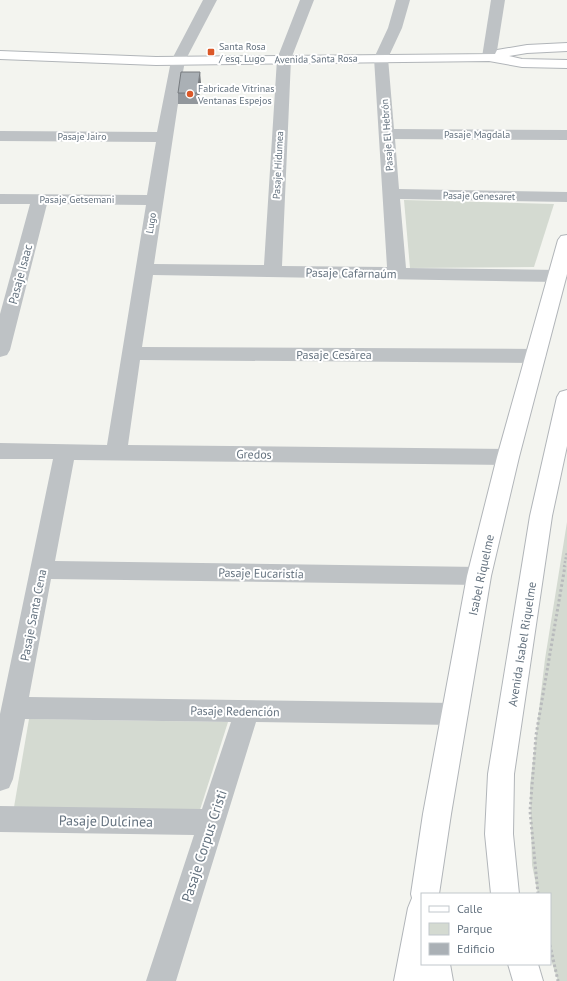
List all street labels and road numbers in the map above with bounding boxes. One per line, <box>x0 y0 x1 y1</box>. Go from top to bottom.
street label: Avenida Santa Rosa <box>274 52 358 66</box>
street label: Pasaje El Hebrón <box>378 99 396 171</box>
street label: Pasaje Magdala <box>444 128 510 141</box>
street label: Pasaje Jairo <box>57 130 107 143</box>
street label: Pasaje Hidumea <box>270 131 286 199</box>
street label: Pasaje Genesaret <box>443 189 516 203</box>
street label: Pasaje Getsemani <box>40 193 114 206</box>
street label: Lugo <box>143 212 159 234</box>
street label: Pasaje Isaac <box>5 242 35 306</box>
street label: Pasaje Cafarnaúm <box>305 265 397 281</box>
street label: Pasaje Cesárea <box>296 347 372 362</box>
street label: Gredos <box>236 446 272 462</box>
street label: Isabel Riquelme <box>465 533 497 617</box>
street label: Pasaje Eucaristía <box>218 565 304 581</box>
street label: Pasaje Santa Cena <box>17 568 49 662</box>
street label: Avenida Isabel Riquelme <box>505 580 539 708</box>
street label: Pasaje Redención <box>190 703 280 719</box>
street label: Pasaje Corpus Cristi <box>177 788 231 904</box>
street label: Pasaje Dulcinea <box>59 811 153 831</box>

